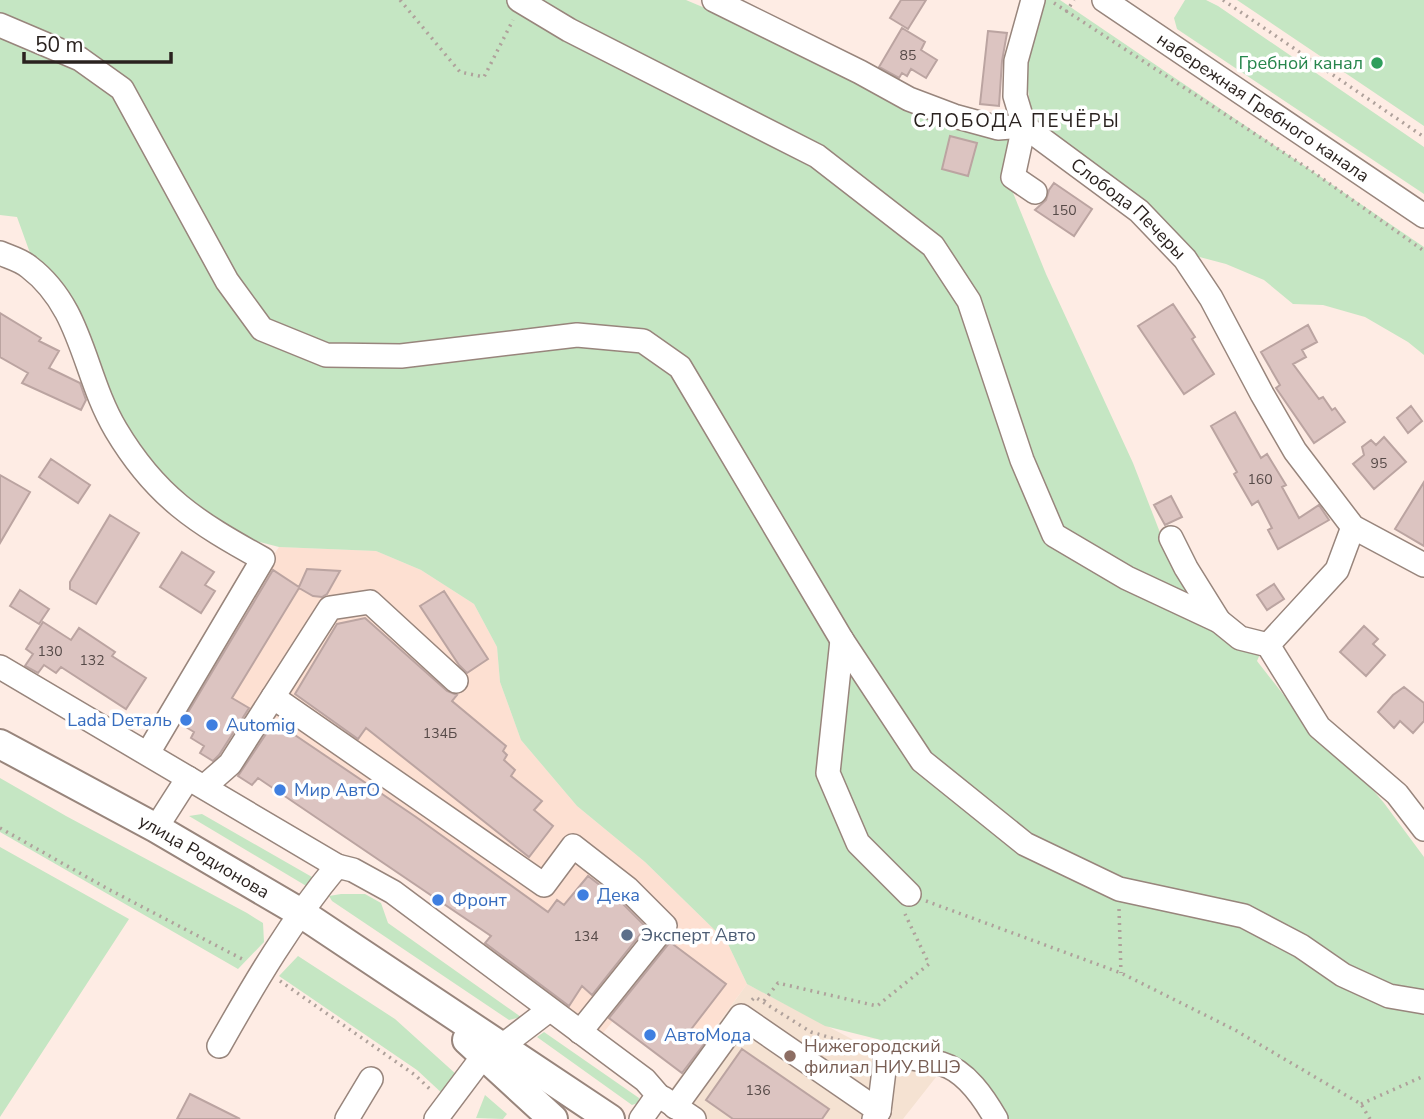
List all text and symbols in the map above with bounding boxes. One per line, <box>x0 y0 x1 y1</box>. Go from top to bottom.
scale bar <box>24 21 172 65</box>
street label: набережная Гребного канала <box>1152 27 1374 188</box>
text: 50 m <box>35 31 84 59</box>
house number: 85 <box>900 46 916 65</box>
place label: Гребной канал <box>1238 51 1363 75</box>
marker: Гребной канал <box>1369 55 1385 71</box>
district label: СЛОБОДА ПЕЧЁРЫ <box>913 108 1121 134</box>
street label: Слобода Печеры <box>1066 153 1191 265</box>
house number: 150 <box>1051 201 1077 220</box>
house number: 95 <box>1371 454 1387 473</box>
house number: 160 <box>1247 470 1273 489</box>
house number: 130 <box>37 642 63 661</box>
house number: 132 <box>79 651 105 670</box>
place label: Lada Dеталь <box>67 708 172 732</box>
marker: Lada Dеталь <box>178 712 194 728</box>
place label: Automig <box>226 713 296 737</box>
marker: Automig <box>204 717 220 733</box>
house number: 134Б <box>423 724 457 743</box>
place label: Мир АвтО <box>294 778 380 802</box>
marker: Мир АвтО <box>272 782 288 798</box>
street label: улица Родионова <box>134 809 274 904</box>
place label: Дека <box>597 883 640 907</box>
marker: Дека <box>575 887 591 903</box>
place label: Фронт <box>452 888 507 912</box>
marker: Фронт <box>430 892 446 908</box>
place label: Эксперт Авто <box>641 923 756 947</box>
house number: 134 <box>573 927 599 946</box>
marker: Эксперт Авто <box>619 927 635 943</box>
place label: АвтоМода <box>664 1023 751 1047</box>
marker: АвтоМода <box>642 1027 658 1043</box>
place label: Нижегородский филиал НИУ ВШЭ <box>804 1034 961 1079</box>
marker: Нижегородский филиал НИУ ВШЭ <box>782 1048 798 1064</box>
house number: 136 <box>745 1081 771 1100</box>

